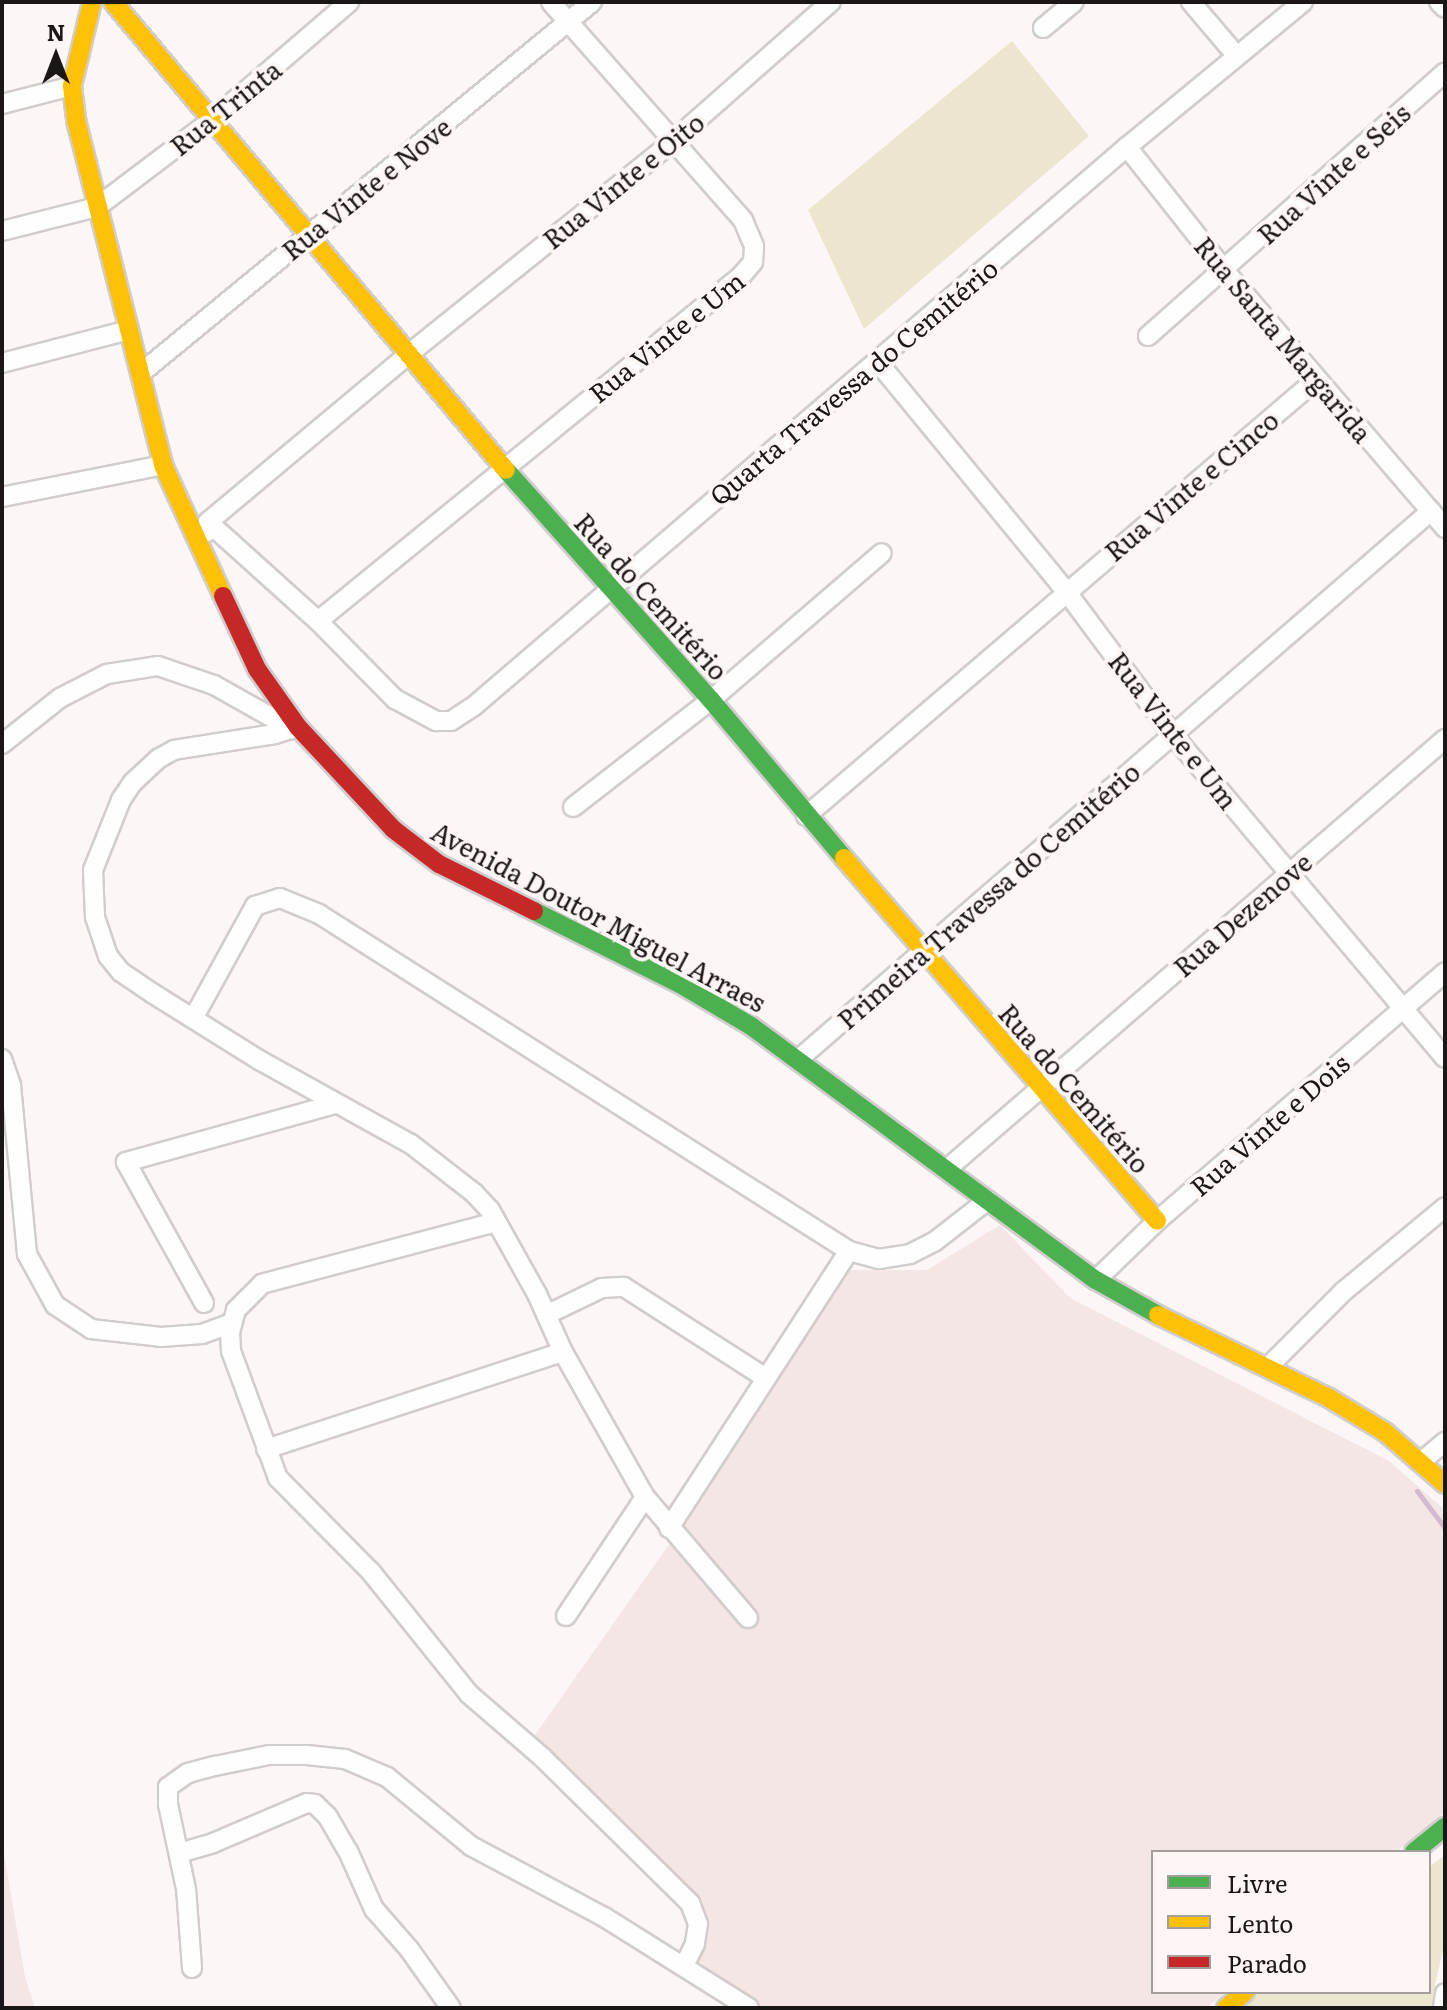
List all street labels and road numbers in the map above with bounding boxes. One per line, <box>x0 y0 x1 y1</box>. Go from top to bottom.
street label: Rua Trinta <box>163 53 287 161</box>
street label: Rua Vinte e Seis <box>1250 96 1416 250</box>
street label: Rua Vinte e Oito <box>536 105 710 255</box>
street label: Rua Vinte e Nove <box>275 110 457 266</box>
street label: Rua Santa Margarida <box>1189 230 1379 448</box>
street label: Quarta Travessa do Cemitério <box>703 251 1003 511</box>
street label: Rua Vinte e Um <box>582 264 750 408</box>
street label: Rua Vinte e Cinco <box>1098 403 1284 567</box>
street label: Rua do Cemitério <box>569 506 735 686</box>
street label: Rua Vinte e Um <box>1103 645 1245 815</box>
street label: Primeira Travessa do Cemitério <box>831 755 1145 1035</box>
street label: Avenida Doutor Miguel Arraes <box>427 815 771 1017</box>
street label: Rua Dezenove <box>1167 846 1317 982</box>
street label: Rua do Cemitério <box>993 997 1157 1179</box>
street label: Rua Vinte e Dois <box>1183 1046 1355 1202</box>

